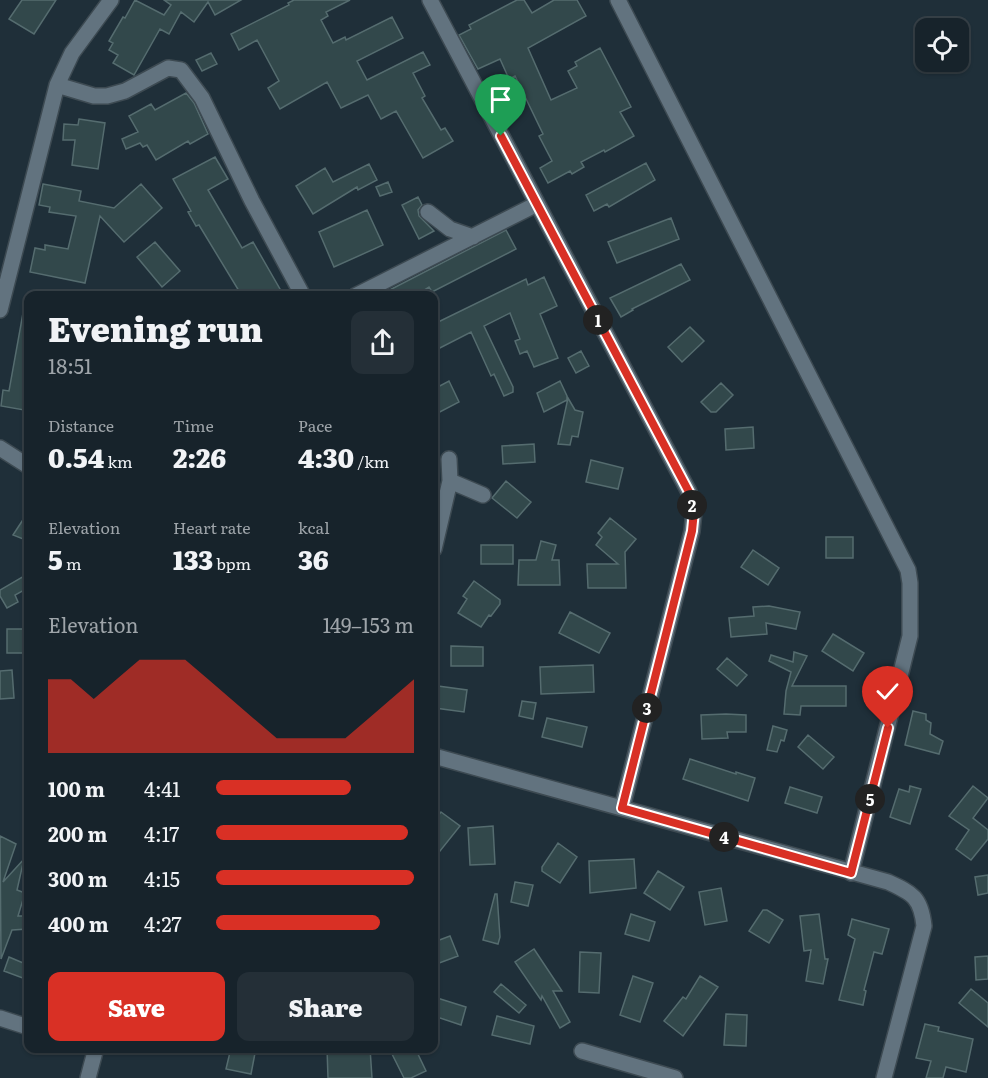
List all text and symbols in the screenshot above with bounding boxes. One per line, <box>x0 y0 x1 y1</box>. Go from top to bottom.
map controls <box>915 18 969 72</box>
button: locate <box>915 18 969 72</box>
pin <box>475 74 526 136</box>
icon: arrive <box>484 83 517 116</box>
text: Evening run <box>48 303 263 352</box>
pin: 1 <box>583 305 613 335</box>
text: 1 <box>595 308 601 332</box>
button: share <box>351 311 414 374</box>
text: 18:51 <box>48 350 92 380</box>
text: Distance <box>48 413 114 437</box>
text: Time <box>173 413 214 437</box>
text: Pace <box>298 413 332 437</box>
text: 0.54 <box>48 437 104 476</box>
text: 2:26 <box>173 437 226 476</box>
text: 4:30 <box>298 437 354 476</box>
text: km <box>104 449 133 473</box>
text: /km <box>354 449 389 473</box>
pin: 2 <box>677 490 707 520</box>
text: 2 <box>688 493 696 517</box>
text: Elevation <box>48 515 120 539</box>
text: Heart rate <box>173 515 251 539</box>
text: kcal <box>298 515 330 539</box>
text: 5 <box>48 539 63 578</box>
text: 133 <box>173 539 213 578</box>
text: 36 <box>298 539 329 578</box>
text: m <box>63 551 81 575</box>
text: bpm <box>213 551 251 575</box>
text: Elevation <box>48 609 138 639</box>
text: 149–153 m <box>323 609 414 639</box>
pin <box>862 666 913 728</box>
icon: check <box>871 675 904 708</box>
pin: 3 <box>632 693 662 723</box>
text: 3 <box>643 696 651 720</box>
text: 100 m <box>48 773 105 803</box>
text: 4:41 <box>144 773 180 803</box>
pin: 5 <box>855 784 885 814</box>
text: 5 <box>866 787 874 811</box>
text: 200 m <box>48 818 107 848</box>
text: 4:17 <box>144 818 179 848</box>
pin: 4 <box>709 822 739 852</box>
text: 4 <box>719 825 729 849</box>
text: 300 m <box>48 863 108 893</box>
text: 4:15 <box>144 863 180 893</box>
text: 400 m <box>48 908 109 938</box>
text: 4:27 <box>144 908 182 938</box>
button: Save <box>48 972 225 1041</box>
button: Share <box>237 972 414 1041</box>

